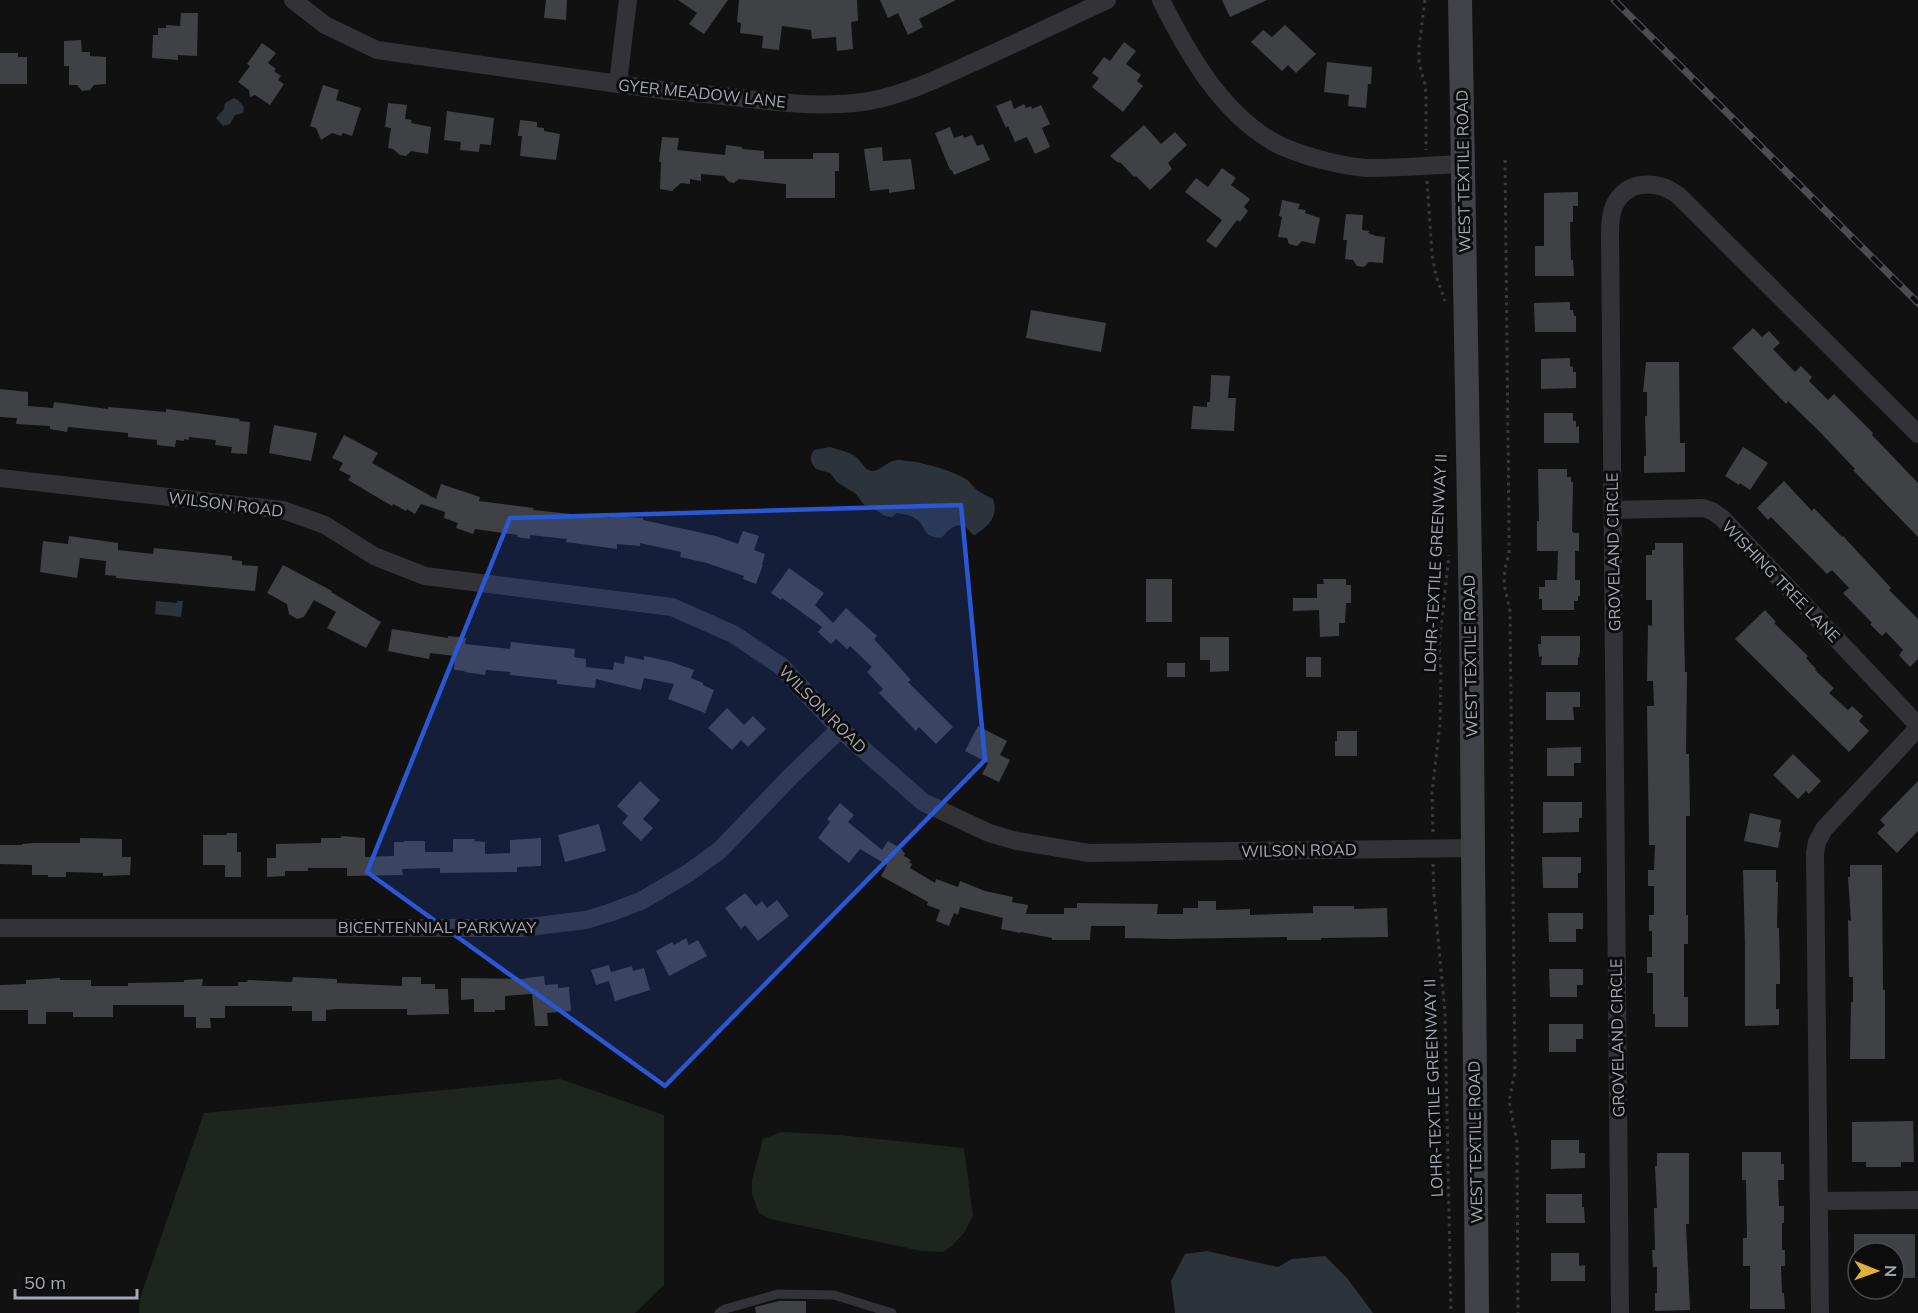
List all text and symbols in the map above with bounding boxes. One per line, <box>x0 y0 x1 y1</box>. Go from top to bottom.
street label: GYER MEADOW LANE <box>617 74 787 112</box>
street label: WEST TEXTILE ROAD <box>1452 89 1474 253</box>
street label: LOHR-TEXTILE GREENWAY II <box>1419 453 1451 673</box>
street label: GROVELAND CIRCLE <box>1602 472 1624 632</box>
street label: WILSON ROAD <box>167 487 285 521</box>
street label: WISHING TREE LANE <box>1718 516 1844 646</box>
street label: WEST TEXTILE ROAD <box>1459 574 1481 738</box>
street label: WILSON ROAD <box>775 661 871 757</box>
street label: WILSON ROAD <box>1241 839 1357 861</box>
street label: BICENTENNIAL PARKWAY <box>338 917 537 937</box>
street label: GROVELAND CIRCLE <box>1606 958 1628 1118</box>
street label: LOHR-TEXTILE GREENWAY II <box>1419 978 1447 1198</box>
street label: WEST TEXTILE ROAD <box>1464 1060 1486 1224</box>
north arrow <box>1846 1241 1906 1301</box>
scale bar <box>15 1262 136 1300</box>
text: N <box>1881 1265 1901 1277</box>
text: 50 m <box>24 1271 66 1294</box>

